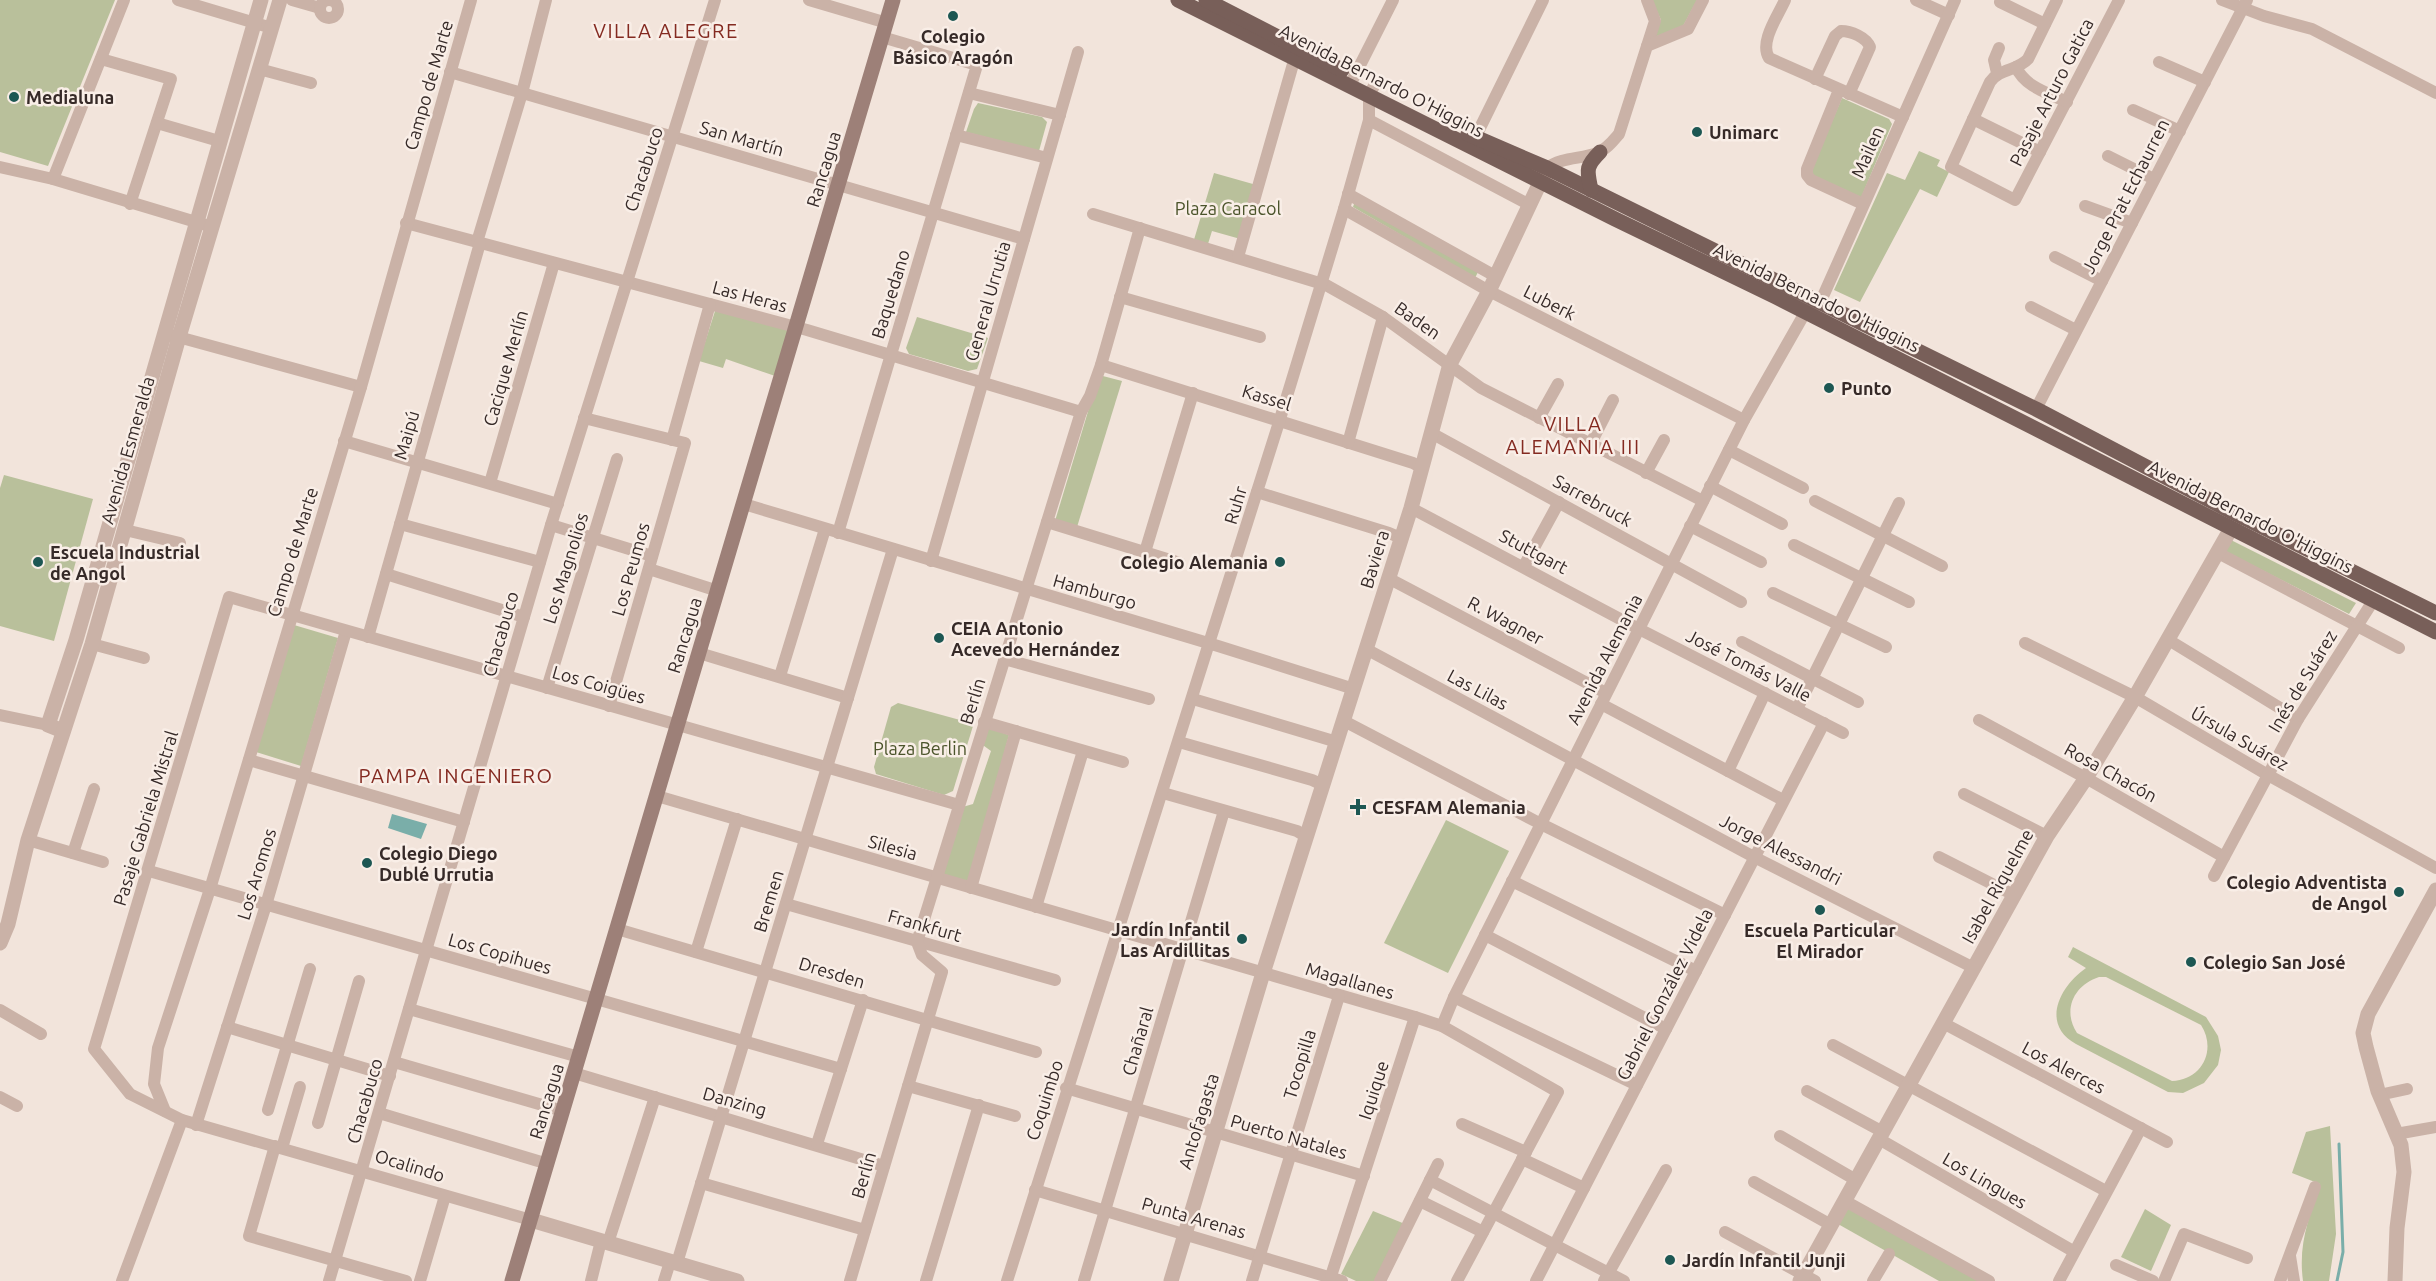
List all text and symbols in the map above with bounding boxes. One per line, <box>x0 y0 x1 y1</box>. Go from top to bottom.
marker: Colegio Básico Aragón <box>946 9 960 23</box>
street label: Pasaje Arturo Gatica <box>2005 15 2097 169</box>
street label: Campo de Marte <box>400 18 456 152</box>
district label: VILLA ALEGRE <box>593 19 739 42</box>
street label: Avenida Bernardo O'Higgins <box>1277 20 1488 140</box>
place label: Colegio Básico Aragón <box>893 26 1013 67</box>
place label: Medialuna <box>26 87 114 107</box>
marker: Medialuna <box>7 90 21 104</box>
street label: Jorge Prat Echaurren <box>2077 115 2173 277</box>
street label: San Martín <box>698 116 786 160</box>
place label: Unimarc <box>1709 122 1779 142</box>
street label: Mailen <box>1847 123 1887 181</box>
street label: Chacabuco <box>620 124 666 214</box>
marker: Unimarc <box>1690 125 1704 139</box>
street label: Rancagua <box>802 129 844 209</box>
park label: Plaza Caracol <box>1175 198 1281 218</box>
street label: Avenida Bernardo O'Higgins <box>1711 238 1923 356</box>
street label: General Urrutia <box>960 239 1014 363</box>
street label: Baquedano <box>867 247 913 341</box>
street label: Las Heras <box>710 276 790 316</box>
street label: Luberk <box>1521 280 1579 324</box>
street label: Baden <box>1391 297 1445 343</box>
street label: Cacique Merlín <box>479 308 531 428</box>
street label: Avenida Esmeralda <box>96 374 158 526</box>
place label: Punto <box>1841 378 1892 398</box>
street label: Kassel <box>1240 380 1294 414</box>
marker: Punto <box>1822 381 1836 395</box>
street label: Maipú <box>389 408 423 462</box>
district label: VILLA ALEMANIA III <box>1505 412 1641 458</box>
street label: Avenida Bernardo O'Higgins <box>2146 456 2357 576</box>
street label: Sarrebruck <box>1550 470 1636 530</box>
street label: Ruhr <box>1220 483 1250 526</box>
street label: Campo de Marte <box>263 485 321 619</box>
street label: Los Magnolios <box>539 510 591 626</box>
street label: Los Peumos <box>607 520 653 618</box>
street label: Stuttgart <box>1496 525 1572 577</box>
street label: Baviera <box>1356 527 1392 591</box>
place label: Escuela Industrial de Angol <box>50 542 200 583</box>
place label: Colegio Alemania <box>1120 552 1268 572</box>
marker: Escuela Industrial de Angol <box>31 555 45 569</box>
marker: Colegio Alemania <box>1273 555 1287 569</box>
street label: Hamburgo <box>1051 570 1139 612</box>
street label: Chacabuco <box>478 589 522 679</box>
street label: Avenida Alemania <box>1562 590 1646 728</box>
street label: R. Wagner <box>1465 592 1547 648</box>
street label: Rancagua <box>663 595 705 675</box>
place label: CEIA Antonio Acevedo Hernández <box>951 618 1120 659</box>
street label: José Tomás Valle <box>1683 625 1815 705</box>
street label: Inés de Suárez <box>2264 626 2340 736</box>
marker: CEIA Antonio Acevedo Hernández <box>932 631 946 645</box>
street label: Los Coigües <box>550 661 648 707</box>
street label: Las Lilas <box>1444 665 1512 713</box>
street label: Berlín <box>955 675 989 727</box>
street label: Úrsula Suárez <box>2188 701 2293 774</box>
street label: Pasaje Gabriela Mistral <box>109 728 181 908</box>
park label: Plaza Berlin <box>873 738 967 758</box>
street label: Rosa Chacón <box>2061 738 2161 806</box>
district label: PAMPA INGENIERO <box>358 764 554 787</box>
place label: CESFAM Alemania <box>1372 797 1526 817</box>
marker: CESFAM Alemania <box>1349 798 1367 816</box>
street label: Jorge Alessandri <box>1717 810 1845 888</box>
street label: Isabel Riquelme <box>1957 825 2037 947</box>
street label: Los Aromos <box>233 826 279 922</box>
street label: Silesia <box>866 831 920 863</box>
place label: Colegio Diego Dublé Urrutia <box>379 843 498 884</box>
marker: Colegio Diego Dublé Urrutia <box>360 856 374 870</box>
street label: Bremen <box>749 868 787 934</box>
place label: Colegio Adventista de Angol <box>2226 872 2388 913</box>
marker: Colegio Adventista de Angol <box>2392 885 2406 899</box>
marker: Escuela Particular El Mirador <box>1813 903 1827 917</box>
street label: Frankfurt <box>886 905 964 945</box>
street label: Gabriel González Videla <box>1612 905 1716 1083</box>
place label: Jardín Infantil Las Ardillitas <box>1111 919 1231 960</box>
place label: Escuela Particular El Mirador <box>1744 920 1897 961</box>
street label: Los Copihues <box>446 929 554 977</box>
marker: Jardín Infantil Las Ardillitas <box>1235 932 1249 946</box>
street label: Dresden <box>797 952 867 992</box>
place label: Colegio San José <box>2203 952 2346 972</box>
marker: Colegio San José <box>2184 955 2198 969</box>
street label: Magallanes <box>1303 958 1397 1002</box>
street label: Chañaral <box>1118 1004 1156 1078</box>
street label: Tocopilla <box>1279 1027 1319 1101</box>
street label: Los Alerces <box>2019 1037 2109 1097</box>
street label: Chacabuco <box>342 1056 386 1146</box>
street label: Coquimbo <box>1022 1057 1066 1143</box>
street label: Iquique <box>1354 1058 1392 1122</box>
street label: Rancagua <box>525 1061 567 1141</box>
street label: Antofagasta <box>1174 1071 1222 1171</box>
street label: Danzing <box>701 1082 769 1120</box>
street label: Puerto Natales <box>1228 1110 1350 1162</box>
street label: Ocalindo <box>373 1145 447 1185</box>
street label: Los Lingues <box>1939 1148 2031 1212</box>
street label: Berlín <box>847 1149 879 1201</box>
street label: Punta Arenas <box>1140 1193 1249 1241</box>
place label: Jardín Infantil Junji <box>1682 1250 1845 1270</box>
marker: Jardín Infantil Junji <box>1663 1253 1677 1267</box>

